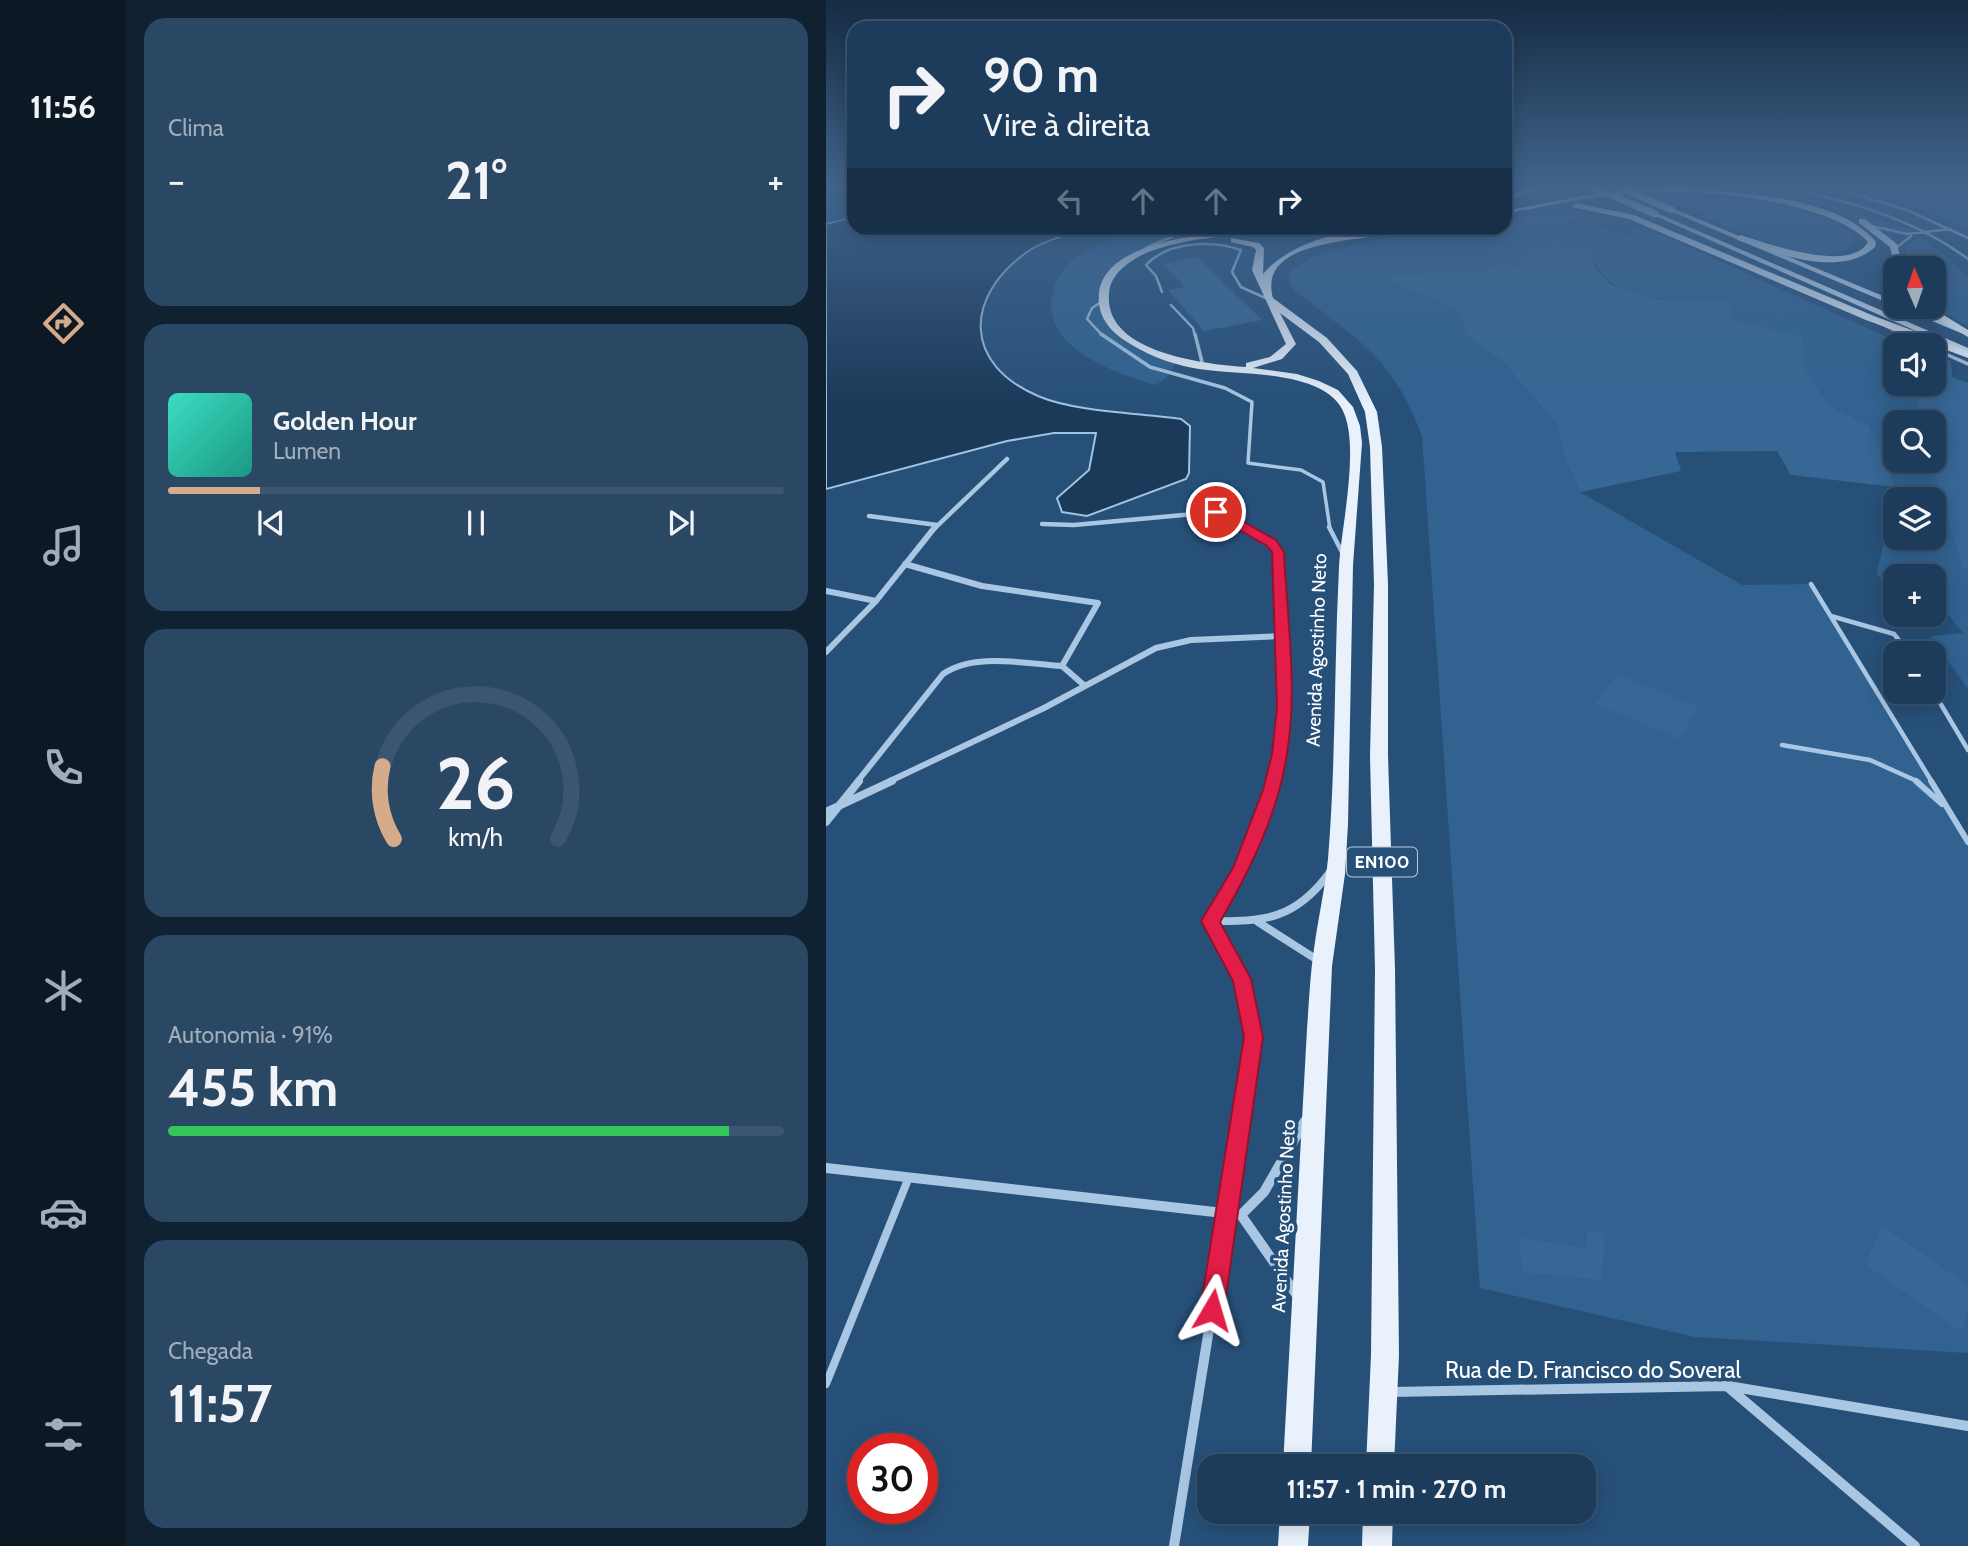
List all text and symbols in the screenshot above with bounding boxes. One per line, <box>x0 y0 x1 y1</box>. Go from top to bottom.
text: 90 m <box>983 45 1099 104</box>
icon: right <box>868 49 959 140</box>
text: 11:56 <box>30 87 96 126</box>
text: Vire à direita <box>983 105 1150 144</box>
text: Clima <box>168 114 224 142</box>
text: 21° <box>445 149 507 212</box>
text: − <box>168 157 185 204</box>
text: + <box>767 157 784 204</box>
icon: left <box>1051 182 1089 220</box>
icon: ahead <box>1124 182 1162 220</box>
icon: ahead <box>1197 182 1235 220</box>
icon: right <box>1270 182 1308 220</box>
north arrow <box>1883 256 1946 318</box>
map controls <box>1883 256 1946 704</box>
icon: directions <box>39 299 88 348</box>
button: sound <box>1883 333 1946 396</box>
text: Golden Hour <box>273 405 416 437</box>
button: search <box>1883 410 1946 473</box>
text: Lumen <box>273 437 341 465</box>
pin <box>1186 482 1246 542</box>
button: layers <box>1883 487 1946 550</box>
icon: arrive <box>1197 493 1235 531</box>
icon: previous <box>252 504 290 542</box>
icon: pause <box>457 504 495 542</box>
icon: next <box>662 504 700 542</box>
icon: music <box>39 521 88 570</box>
street label: Avenida Agostinho Neto <box>1302 553 1331 747</box>
button: + <box>1883 564 1946 627</box>
button: − <box>1883 641 1946 704</box>
text: 26 <box>436 739 516 827</box>
icon: phone <box>39 743 88 792</box>
text: km/h <box>449 822 503 852</box>
road number: EN100 <box>1347 848 1417 876</box>
icon: climate <box>39 966 88 1015</box>
text: Autonomia · 91% <box>168 1021 333 1049</box>
text: 455 km <box>168 1056 338 1119</box>
street label: Avenida Agostinho Neto <box>1267 1119 1300 1313</box>
icon: car <box>39 1188 88 1237</box>
position arrow <box>1175 1273 1249 1347</box>
text: Chegada <box>168 1337 253 1365</box>
street label: Rua de D. Francisco do Soveral <box>1445 1356 1741 1384</box>
text: 11:57 <box>168 1372 272 1435</box>
icon: filters <box>39 1410 88 1459</box>
speed limit sign: 30 <box>847 1433 938 1524</box>
text: 11:57 · 1 min · 270 m <box>1287 1473 1506 1505</box>

